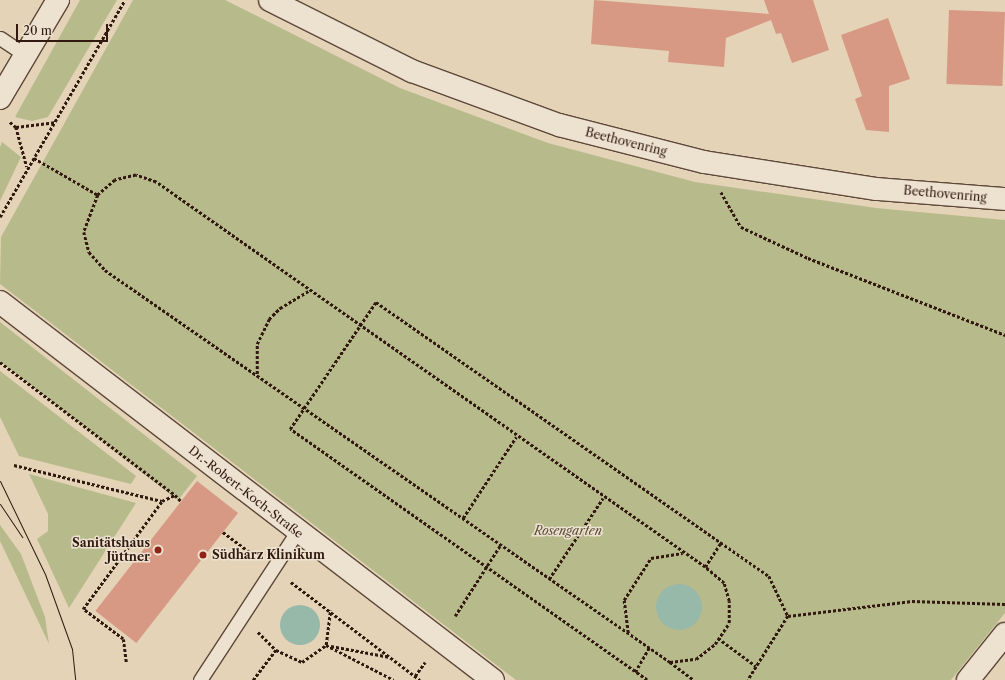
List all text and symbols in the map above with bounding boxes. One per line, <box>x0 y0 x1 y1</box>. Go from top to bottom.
scale bar <box>18 16 110 42</box>
text: 20 m <box>23 23 52 38</box>
street label: Beethovenring <box>584 125 668 159</box>
street label: Beethovenring <box>903 183 987 205</box>
street label: Dr.-Robert-Koch-Straße <box>186 443 306 541</box>
park label: Rosengarten <box>534 524 602 538</box>
place label: Sanitätshaus Jüttner <box>72 536 150 564</box>
marker: Sanitätshaus Jüttner <box>153 545 163 555</box>
place label: Südharz Klinikum <box>212 548 325 562</box>
marker: Südharz Klinikum <box>197 549 209 561</box>

